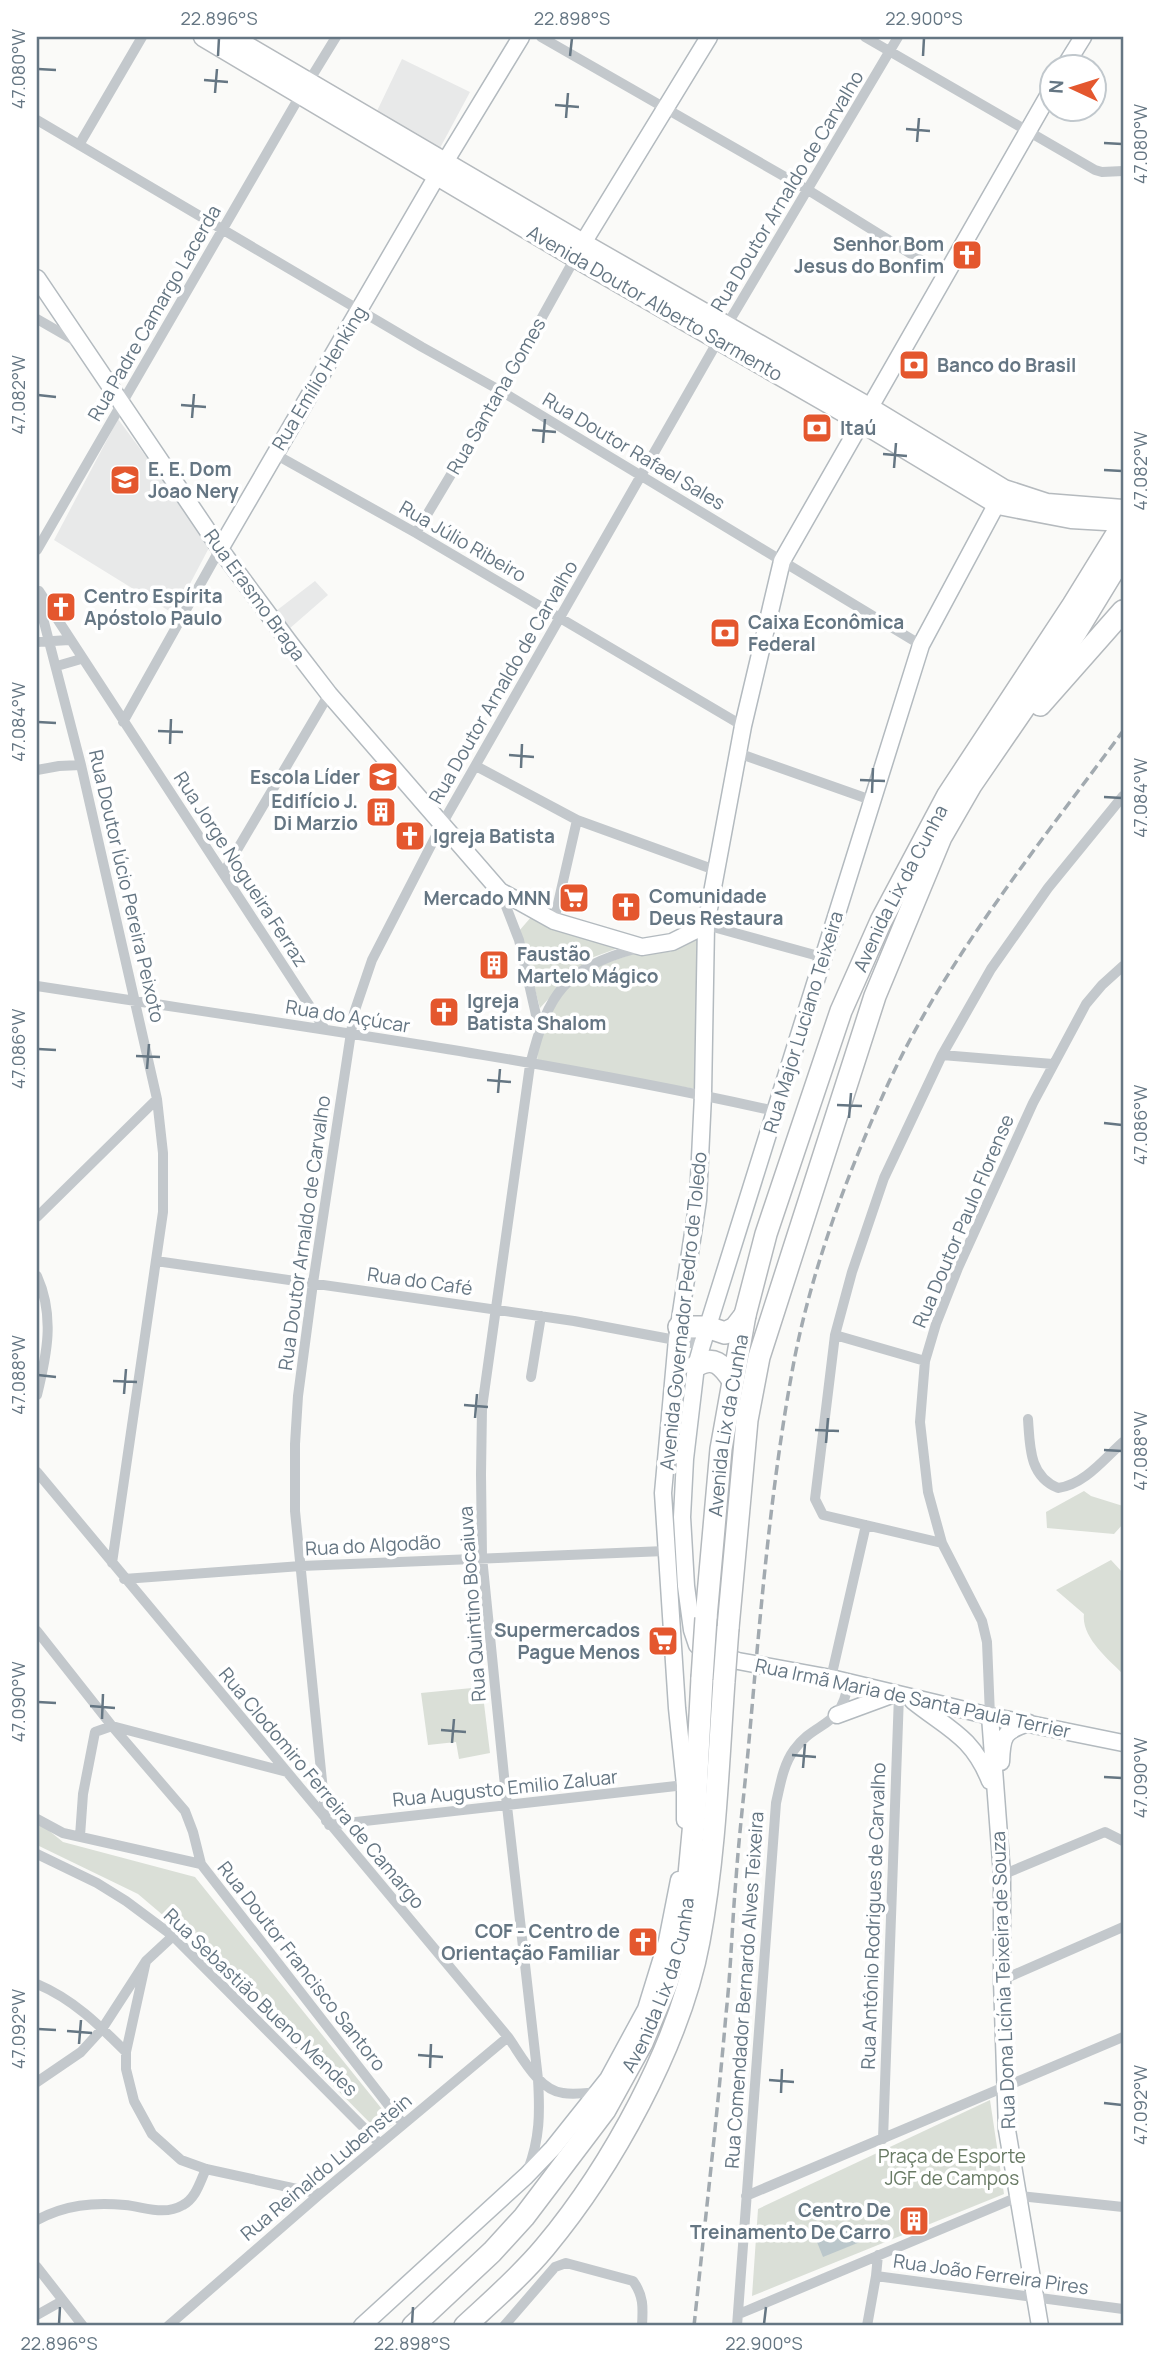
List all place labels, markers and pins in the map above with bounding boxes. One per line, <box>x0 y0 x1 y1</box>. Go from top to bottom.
place label: Senhor Bom Jesus do Bonfim <box>794 231 944 279</box>
church icon: Senhor Bom Jesus do Bonfim <box>950 238 984 272</box>
bank icon: Banco do Brasil <box>897 348 931 382</box>
place label: Banco do Brasil <box>937 352 1076 378</box>
bank icon: Itaú <box>800 411 834 445</box>
place label: Itaú <box>840 415 876 441</box>
place label: E. E. Dom Joao Nery <box>148 456 239 504</box>
school or university icon: E. E. Dom Joao Nery <box>108 463 142 497</box>
place label: Centro Espírita Apóstolo Paulo <box>84 583 223 631</box>
church icon: Centro Espírita Apóstolo Paulo <box>44 590 78 624</box>
place label: Caixa Econômica Federal <box>748 609 904 657</box>
bank icon: Caixa Econômica Federal <box>708 616 742 650</box>
school or university icon: Escola Líder <box>366 760 400 794</box>
place label: Escola Líder <box>250 764 360 790</box>
place label: Edifício J. Di Marzio <box>271 788 358 836</box>
building icon: Edifício J. Di Marzio <box>364 795 398 829</box>
church icon: Igreja Batista <box>393 819 427 853</box>
place label: Igreja Batista <box>433 823 555 849</box>
supermarket icon: Mercado MNN <box>557 881 591 915</box>
place label: Comunidade Deus Restaura <box>649 883 783 931</box>
place label: Mercado MNN <box>423 885 551 911</box>
church icon: Comunidade Deus Restaura <box>609 890 643 924</box>
place label: Faustão Martelo Mágico <box>517 941 658 989</box>
building icon: Faustão Martelo Mágico <box>477 948 511 982</box>
place label: Igreja Batista Shalom <box>467 988 606 1036</box>
church icon: Igreja Batista Shalom <box>427 995 461 1029</box>
place label: Supermercados Pague Menos <box>494 1617 640 1665</box>
supermarket icon: Supermercados Pague Menos <box>646 1624 680 1658</box>
place label: COF - Centro de Orientação Familiar <box>441 1918 620 1966</box>
church icon: COF - Centro de Orientação Familiar <box>626 1925 660 1959</box>
place label: Centro De Treinamento De Carro <box>690 2197 891 2245</box>
building icon: Centro De Treinamento De Carro <box>897 2204 931 2238</box>

